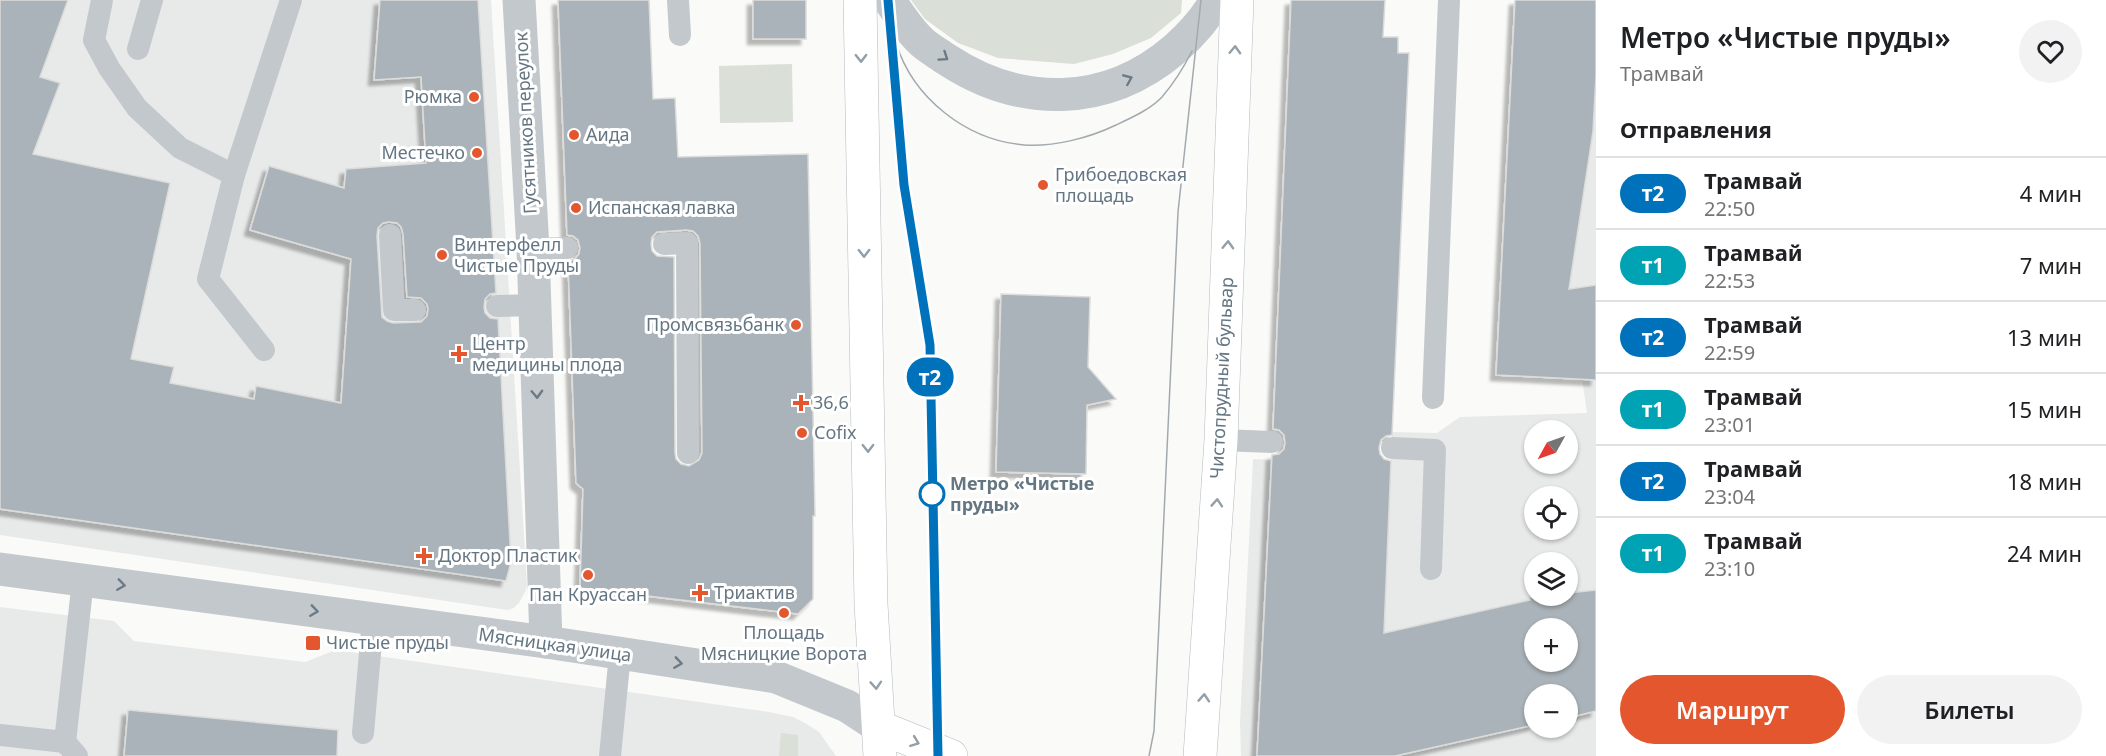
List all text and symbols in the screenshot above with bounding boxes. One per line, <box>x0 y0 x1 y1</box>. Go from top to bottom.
text: Метро «Чистые пруды» <box>1620 18 1950 56</box>
button: heart <box>2019 20 2082 83</box>
street label: Гусятников переулок <box>508 31 542 215</box>
one-way arrow <box>1229 46 1242 55</box>
one-way arrow <box>937 50 948 61</box>
one-way arrow <box>854 54 867 63</box>
text: Трамвай <box>1620 60 1704 87</box>
one-way arrow <box>1122 74 1133 86</box>
place label: Рюмка <box>404 84 462 108</box>
marker: Рюмка <box>467 90 481 104</box>
text: Отправления <box>1620 114 1772 144</box>
place label: Аида <box>586 122 630 146</box>
marker: Аида <box>567 128 581 142</box>
place label: Местечко <box>381 140 465 164</box>
marker: Местечко <box>470 146 484 160</box>
place label: Грибоедовская площадь <box>1055 162 1187 207</box>
text: Трамвай <box>1704 165 1803 195</box>
marker: Грибоедовская площадь <box>1036 178 1050 192</box>
text: 4 мин <box>2020 178 2082 208</box>
text: т2 <box>1642 179 1664 207</box>
place label: Испанская лавка <box>588 195 736 219</box>
text: 22:50 <box>1704 195 1755 222</box>
marker: Испанская лавка <box>569 201 583 215</box>
place label: Винтерфелл Чистые Пруды <box>454 232 579 277</box>
text: Трамвай <box>1704 237 1803 267</box>
one-way arrow <box>1222 241 1235 250</box>
marker: Винтерфелл Чистые Пруды <box>435 248 449 262</box>
one-way arrow <box>858 249 871 258</box>
text: 7 мин <box>2020 250 2082 280</box>
text: т1 <box>1642 251 1664 279</box>
text: 22:53 <box>1704 267 1755 294</box>
street label: Чистопрудный бульвар <box>1204 276 1238 479</box>
text: Трамвай <box>1704 309 1803 339</box>
place label: Промсвязьбанк <box>646 312 784 336</box>
marker: Промсвязьбанк <box>789 318 803 332</box>
text: 13 мин <box>2007 322 2082 352</box>
text: т2 <box>1642 323 1664 351</box>
place label: Центр медицины плода <box>472 331 622 376</box>
text: 22:59 <box>1704 339 1755 366</box>
marker: Центр медицины плода <box>450 345 468 363</box>
line badge: т2 <box>903 358 957 397</box>
text: т2 <box>919 363 941 391</box>
text: Трамвай <box>1704 381 1803 411</box>
one-way arrow <box>531 390 543 399</box>
place label: 36,6 <box>813 390 849 414</box>
text: 15 мин <box>2007 394 2082 424</box>
text: т1 <box>1642 395 1664 423</box>
marker: 36,6 <box>794 396 808 410</box>
text: 23:01 <box>1704 411 1755 438</box>
place label: Cofix <box>814 420 857 444</box>
north arrow <box>1524 420 1578 474</box>
map controls <box>1524 420 1578 738</box>
marker: Cofix <box>795 426 809 440</box>
one-way arrow <box>862 444 874 453</box>
text: Трамвай <box>1704 453 1803 483</box>
text: 18 мин <box>2007 466 2082 496</box>
text: т2 <box>1642 467 1664 495</box>
place label: Метро «Чистые пруды» <box>950 471 1094 516</box>
marker: Метро «Чистые пруды» <box>919 481 945 507</box>
text: 23:04 <box>1704 483 1755 510</box>
button: locate <box>1524 486 1578 540</box>
one-way arrow <box>1210 499 1223 508</box>
text: Трамвай <box>1704 525 1803 555</box>
text: 24 мин <box>2007 538 2082 568</box>
text: т1 <box>1642 539 1664 567</box>
place label: Доктор Пластик <box>438 543 578 567</box>
marker: Доктор Пластик <box>415 547 433 565</box>
button: layers <box>1524 552 1578 606</box>
text: 23:10 <box>1704 555 1755 582</box>
marker: Пан Круассан <box>581 568 595 582</box>
one-way arrow <box>116 578 125 591</box>
place label: Триактив <box>714 580 795 604</box>
place label: Пан Круассан <box>529 582 647 606</box>
marker: Триактив <box>691 584 709 602</box>
one-way arrow <box>309 605 318 617</box>
marker: Площадь Мясницкие Ворота <box>777 606 791 620</box>
button: + <box>1524 618 1578 672</box>
place label: Площадь Мясницкие Ворота <box>701 620 867 665</box>
street label: Мясницкая улица <box>477 621 633 667</box>
place label: Чистые пруды <box>326 630 449 654</box>
marker: Чистые пруды <box>304 634 322 652</box>
one-way arrow <box>672 656 682 669</box>
button: Маршрут <box>1620 675 1845 744</box>
button: Билеты <box>1857 675 2082 744</box>
one-way arrow <box>870 681 883 690</box>
button: − <box>1524 684 1578 738</box>
one-way arrow <box>1197 693 1210 702</box>
one-way arrow <box>909 735 920 747</box>

